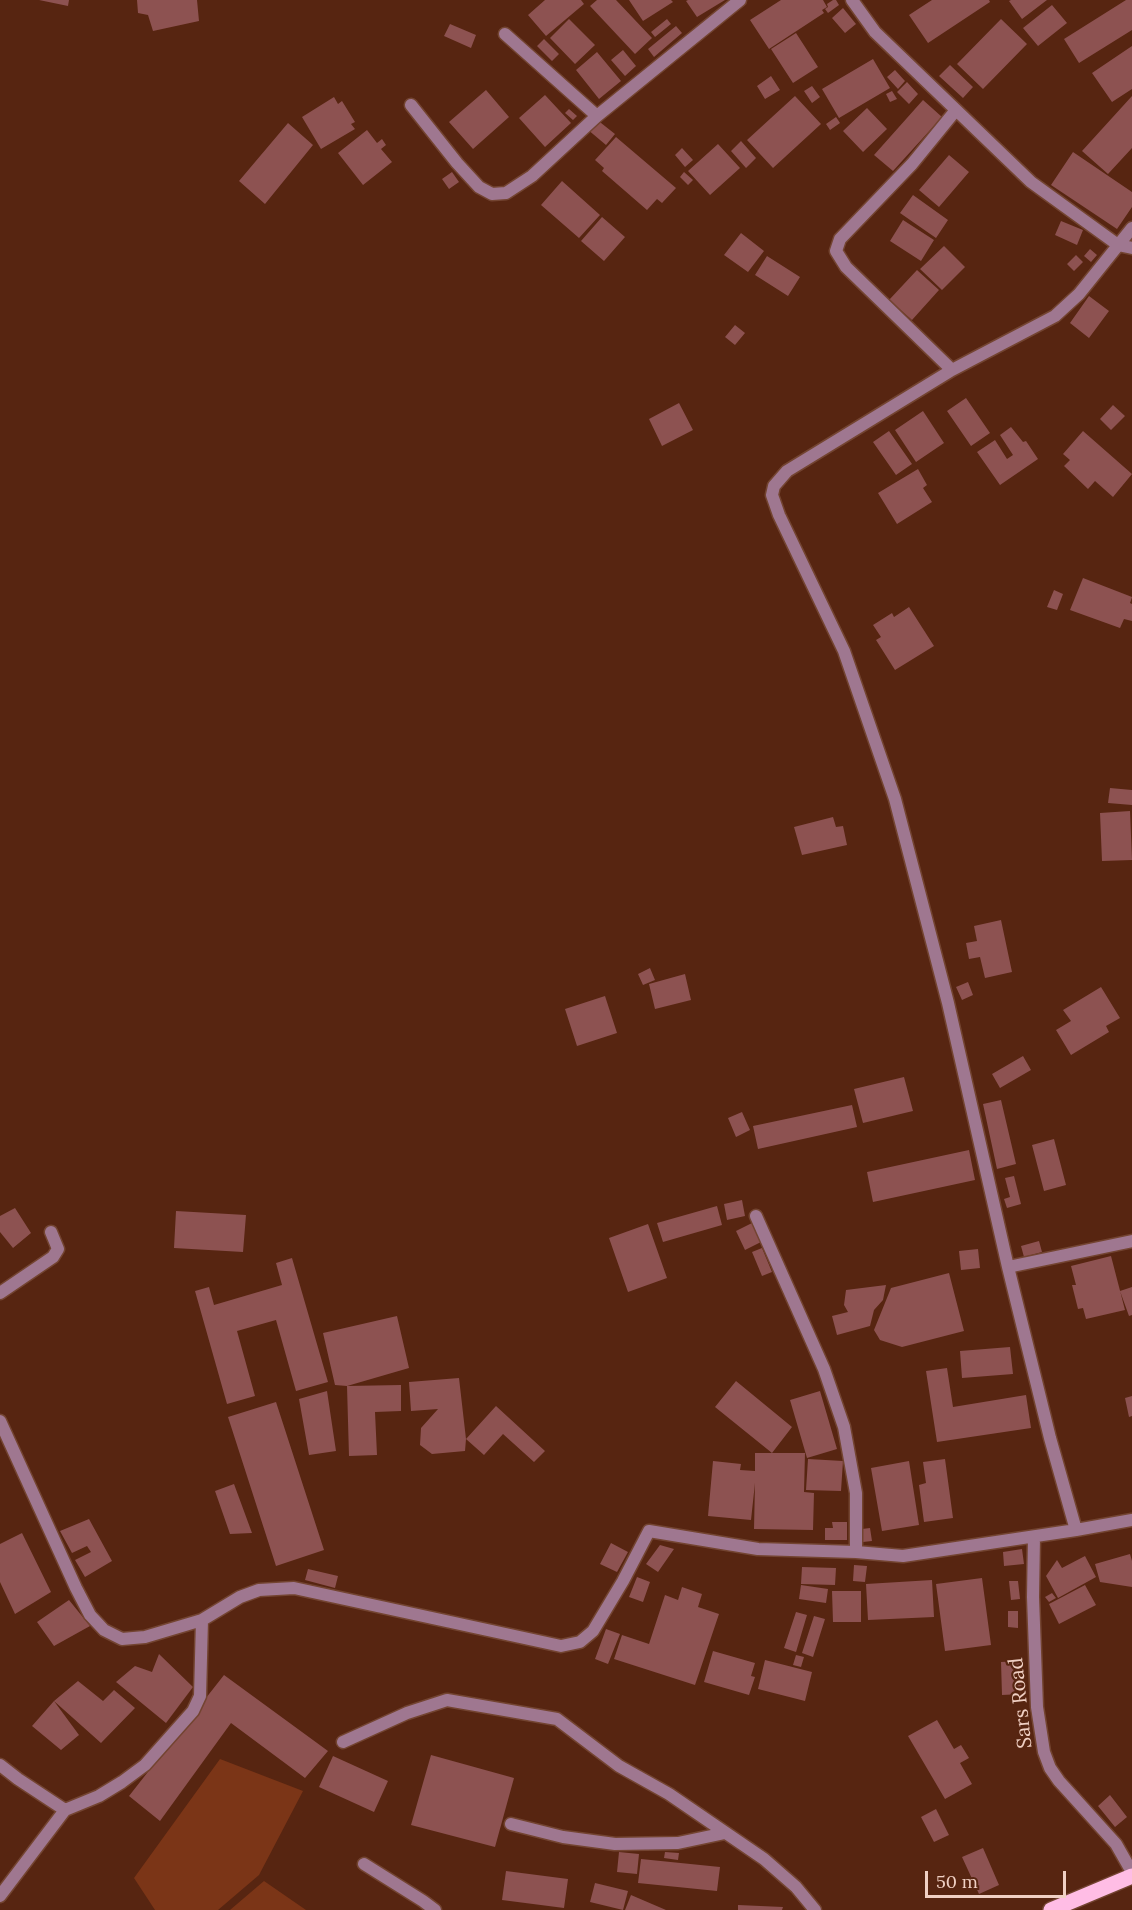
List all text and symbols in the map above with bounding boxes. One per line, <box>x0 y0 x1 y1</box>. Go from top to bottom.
street label: Sars Road <box>1004 1656 1038 1750</box>
scale bar <box>928 1859 1069 1897</box>
text: 50 m <box>936 1870 978 1893</box>

